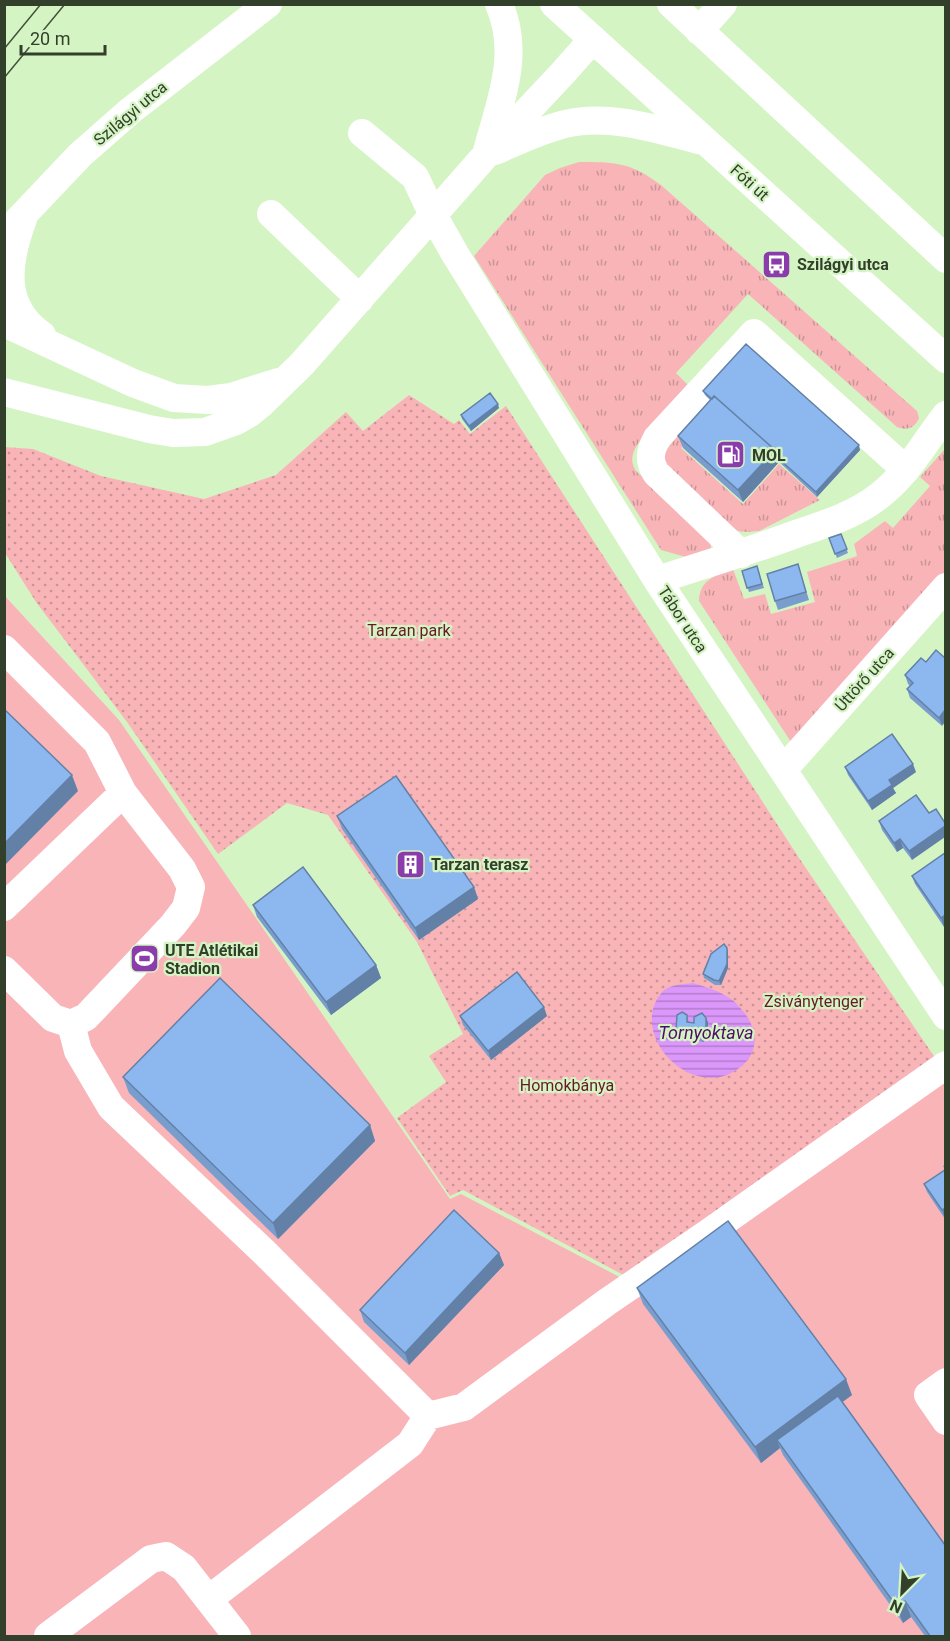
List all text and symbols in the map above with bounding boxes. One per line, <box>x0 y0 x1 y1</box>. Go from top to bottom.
scale bar <box>21 18 105 56</box>
text: 20 m <box>30 28 70 49</box>
street label: Szilágyi utca <box>90 77 171 149</box>
street label: Fóti út <box>727 160 773 204</box>
bus stop icon: Szilágyi utca <box>760 248 792 280</box>
place label: Szilágyi utca <box>797 255 889 274</box>
fuel station icon: MOL <box>715 439 747 471</box>
place label: MOL <box>752 446 786 465</box>
street label: Tábor utca <box>654 582 711 656</box>
park label: Tarzan park <box>367 621 452 640</box>
street label: Úttörő utca <box>831 644 898 715</box>
building icon: Tarzan terasz <box>394 848 426 880</box>
place label: Tarzan terasz <box>431 855 528 874</box>
place label: UTE Atlétikai Stadion <box>165 941 258 978</box>
sports icon: UTE Atlétikai Stadion <box>128 943 160 975</box>
park label: Zsiványtenger <box>764 992 865 1011</box>
water label: Tornyoktava <box>659 1022 753 1043</box>
park label: Homokbánya <box>520 1076 614 1095</box>
north arrow <box>872 1563 932 1623</box>
text: N <box>887 1595 905 1617</box>

